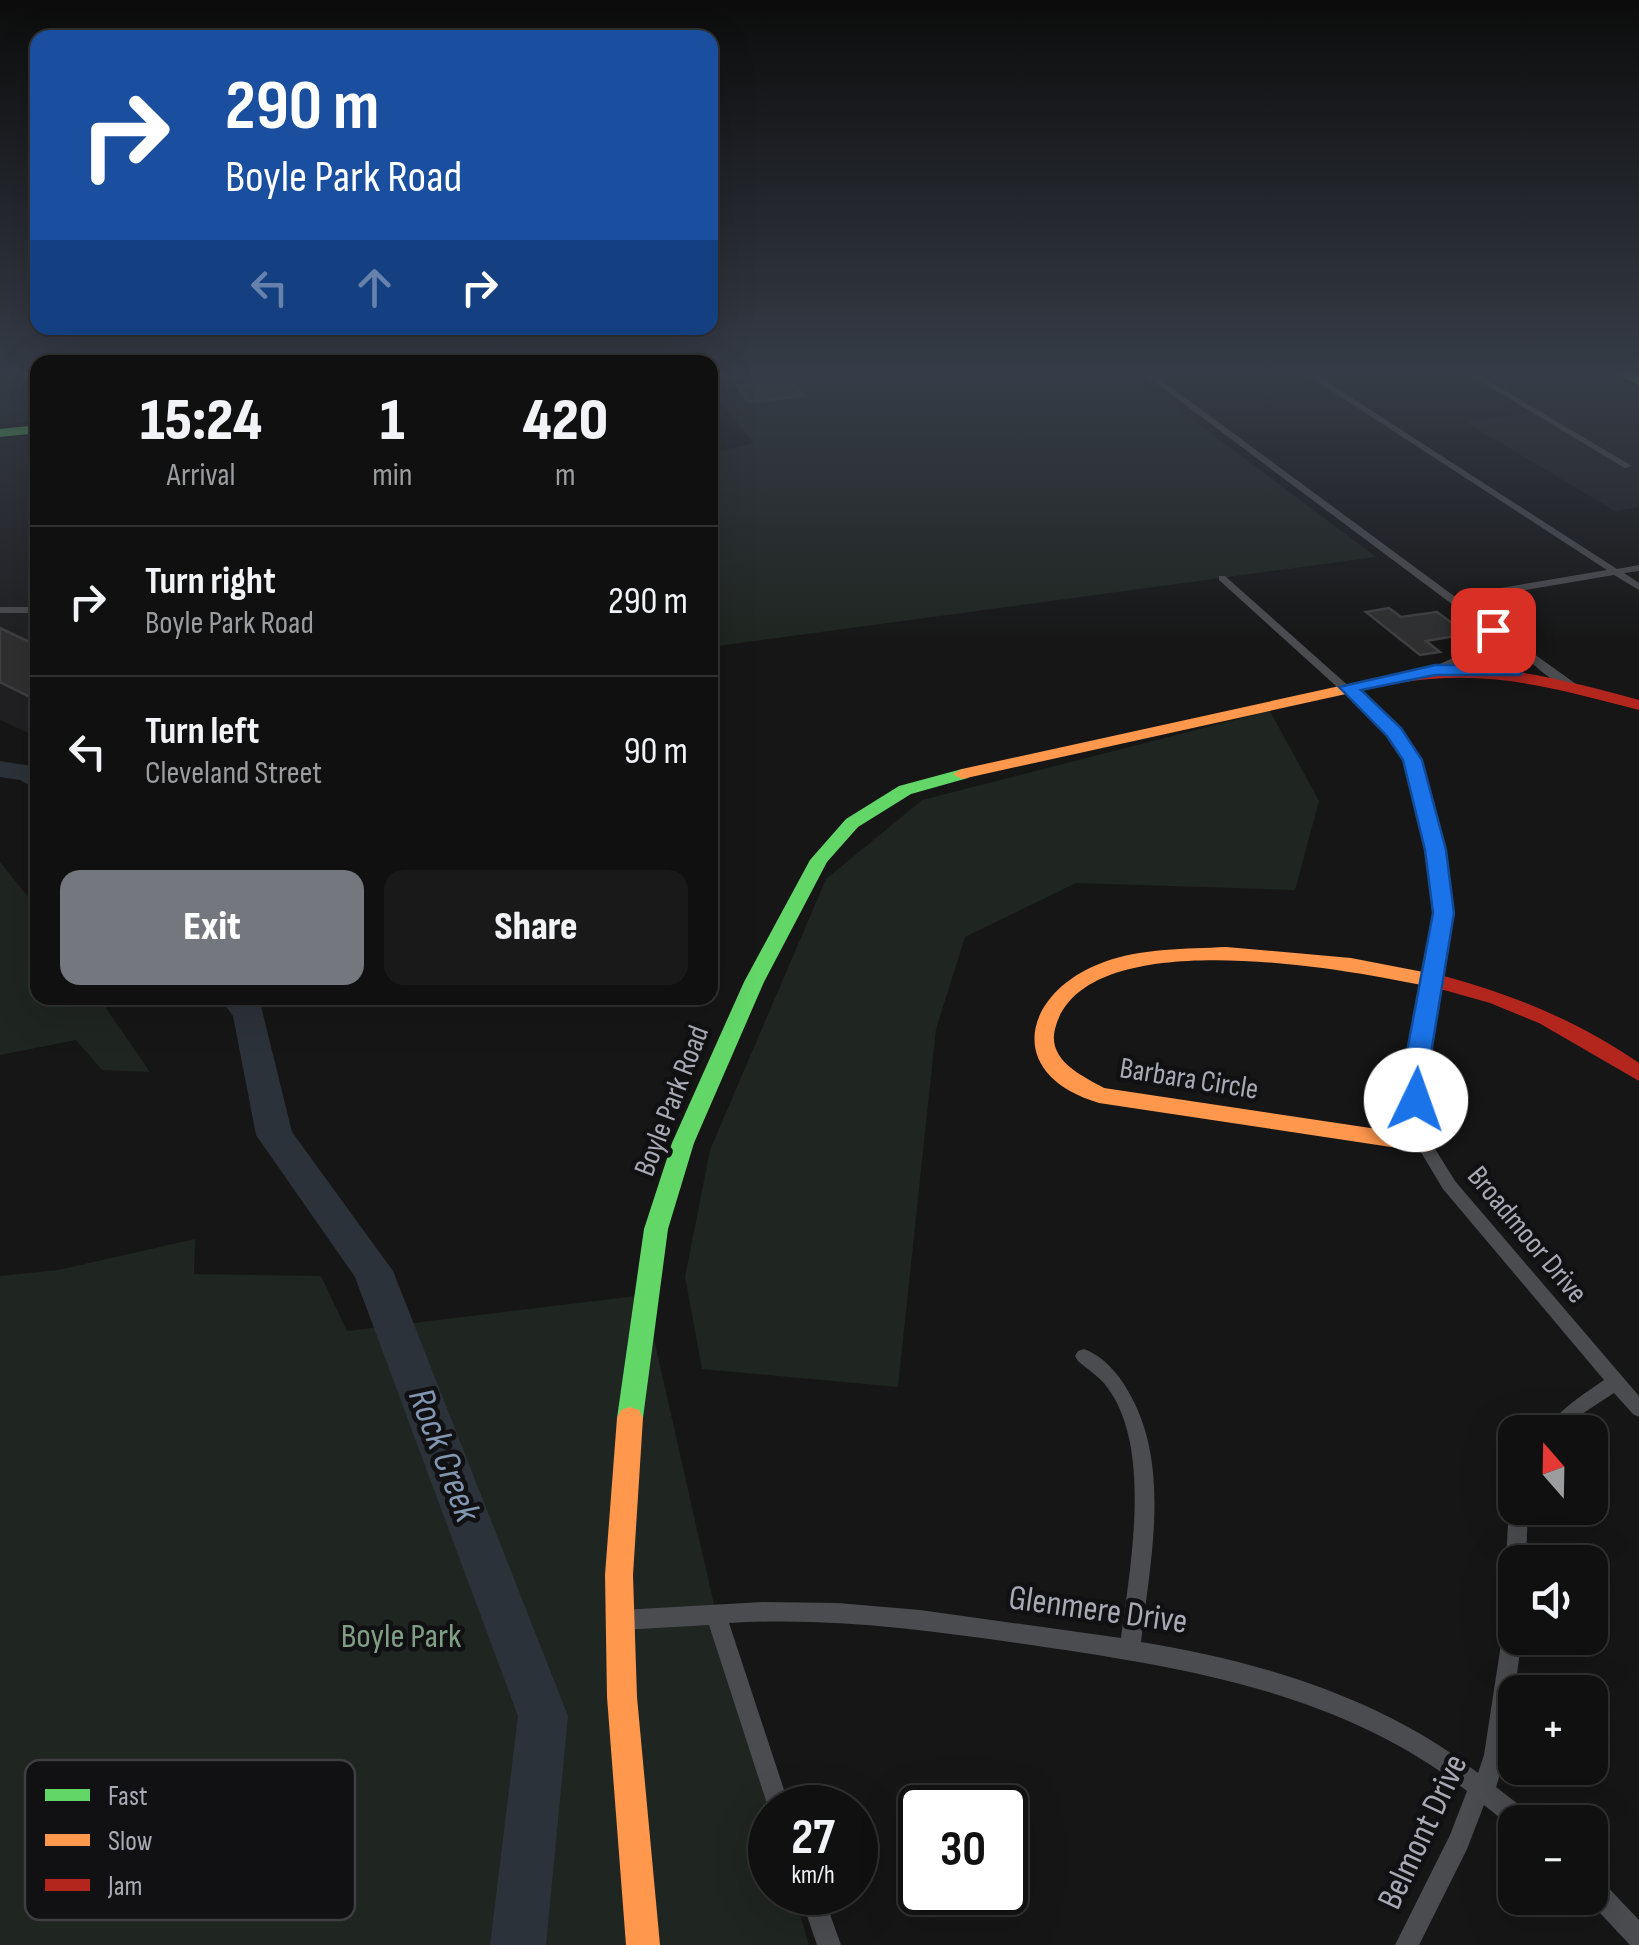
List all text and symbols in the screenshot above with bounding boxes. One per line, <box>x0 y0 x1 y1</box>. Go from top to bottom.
text: 290 m <box>225 65 380 149</box>
icon: right <box>60 70 190 200</box>
text: Boyle Park Road <box>225 150 462 205</box>
icon: left <box>242 260 297 315</box>
icon: ahead <box>347 260 402 315</box>
icon: right <box>452 260 507 315</box>
text: 15:24 <box>140 385 262 457</box>
text: 1 <box>380 385 405 457</box>
text: 420 <box>522 385 608 457</box>
text: Arrival <box>167 456 236 495</box>
text: min <box>372 456 412 495</box>
text: m <box>555 456 575 495</box>
text: Turn right <box>145 559 276 604</box>
icon: right <box>60 574 115 629</box>
text: 290 m <box>608 579 688 624</box>
pin <box>1451 588 1536 673</box>
icon: arrive <box>1466 603 1521 658</box>
text: Boyle Park Road <box>145 604 314 643</box>
text: Turn left <box>145 709 259 754</box>
icon: left <box>60 724 115 779</box>
text: 90 m <box>624 729 688 774</box>
text: Cleveland Street <box>145 754 322 793</box>
button: Exit <box>60 870 364 985</box>
button: Share <box>384 870 688 985</box>
street label: Boyle Park Road <box>627 1021 717 1181</box>
position arrow <box>1364 1048 1468 1152</box>
street label: Barbara Circle <box>1117 1050 1261 1108</box>
street label: Broadmoor Drive <box>1459 1159 1595 1311</box>
water label: Rock Creek <box>398 1382 491 1530</box>
north arrow <box>1498 1415 1608 1525</box>
map controls <box>1498 1415 1608 1915</box>
button: sound <box>1498 1545 1608 1655</box>
street label: Glenmere Drive <box>1006 1576 1190 1644</box>
park label: Boyle Park <box>341 1615 462 1658</box>
button: + <box>1498 1675 1608 1785</box>
street label: Belmont Drive <box>1368 1748 1478 1916</box>
legend <box>25 1760 355 1920</box>
text: Fast <box>108 1780 147 1813</box>
speed limit sign: 30 <box>898 1785 1028 1915</box>
button: − <box>1498 1805 1608 1915</box>
text: 27 <box>791 1808 835 1868</box>
text: Slow <box>108 1825 153 1858</box>
text: km/h <box>791 1860 835 1891</box>
text: Jam <box>107 1870 143 1903</box>

